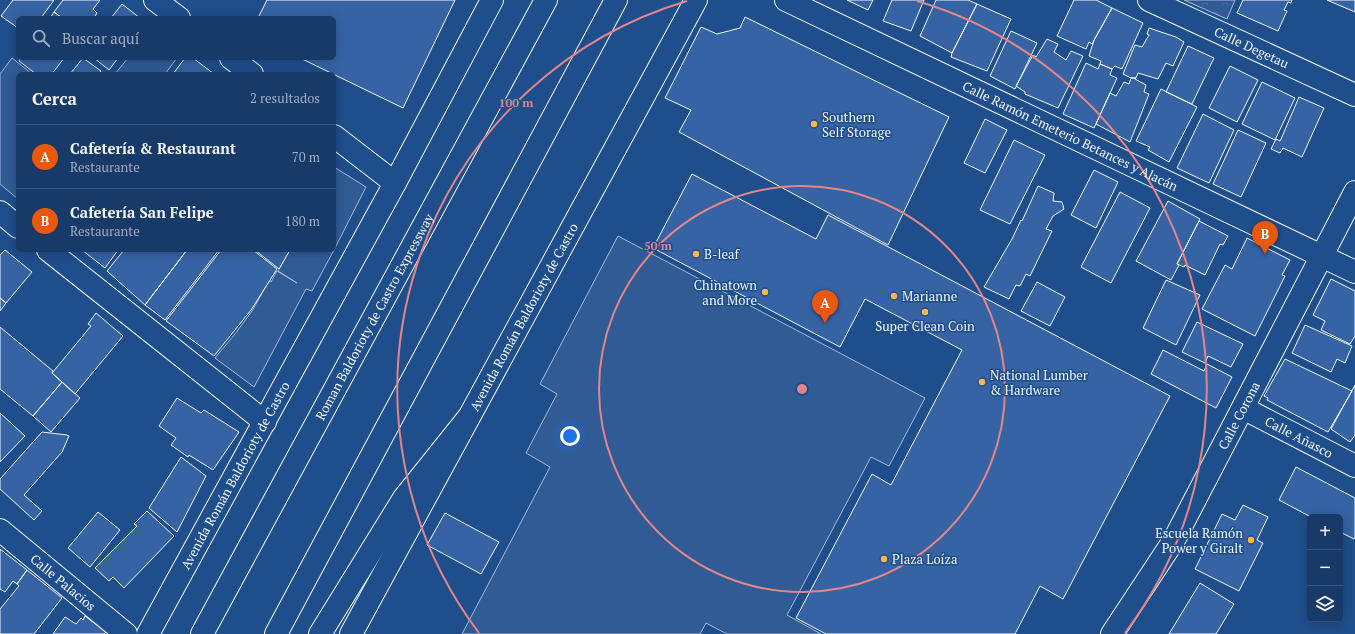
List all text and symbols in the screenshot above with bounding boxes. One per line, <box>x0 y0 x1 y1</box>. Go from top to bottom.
search box <box>16 16 336 60</box>
street label: Calle Degetau <box>1211 22 1292 73</box>
icon: search <box>30 27 52 49</box>
text: Buscar aquí <box>62 28 139 48</box>
street label: Calle Ramón Emeterio Betances y Alacán <box>959 77 1181 195</box>
text: Cerca <box>32 87 77 110</box>
text: 2 resultados <box>250 89 320 107</box>
text: 100 m <box>499 95 533 110</box>
place label: Southern Self Storage <box>822 108 891 141</box>
marker: Southern Self Storage <box>809 119 819 129</box>
text: Cafetería & Restaurant <box>70 138 236 158</box>
text: A <box>40 148 50 166</box>
text: 70 m <box>292 148 320 166</box>
text: Restaurante <box>70 158 140 176</box>
text: Cafetería San Felipe <box>70 202 214 222</box>
street label: Roman Baldorioty de Castro Expressway <box>311 210 438 423</box>
text: B <box>41 212 49 230</box>
text: 180 m <box>285 212 320 230</box>
street label: Avenida Román Baldorioty de Castro <box>465 220 582 414</box>
pin: B <box>1252 221 1278 254</box>
text: Restaurante <box>70 222 140 240</box>
text: 50 m <box>644 238 672 253</box>
place label: B-leaf <box>704 245 741 263</box>
marker: B-leaf <box>691 249 701 259</box>
place label: Chinatown and More <box>694 276 757 309</box>
marker: Chinatown and More <box>760 287 770 297</box>
place label: Marianne <box>902 287 957 305</box>
pin: A <box>812 290 838 323</box>
marker: Marianne <box>889 291 899 301</box>
marker: Super Clean Coin <box>920 307 930 317</box>
place label: Super Clean Coin <box>875 317 975 335</box>
place label: National Lumber & Hardware <box>990 366 1088 399</box>
marker: National Lumber & Hardware <box>977 377 987 387</box>
street label: Avenida Román Baldorioty de Castro <box>176 378 294 572</box>
street label: Calle Corona <box>1214 378 1264 453</box>
centre of rings <box>795 382 809 396</box>
street label: Calle Añasco <box>1262 412 1336 462</box>
your location <box>560 426 580 446</box>
map controls <box>1307 514 1343 622</box>
button: + <box>1307 514 1343 550</box>
place label: Escuela Ramón Power y Giralt <box>1155 524 1243 557</box>
marker: Escuela Ramón Power y Giralt <box>1246 535 1256 545</box>
street label: Calle Palacios <box>27 550 100 615</box>
place label: Plaza Loíza <box>892 550 958 568</box>
button: − <box>1307 550 1343 586</box>
marker: Plaza Loíza <box>879 554 889 564</box>
button: layers <box>1307 586 1343 622</box>

